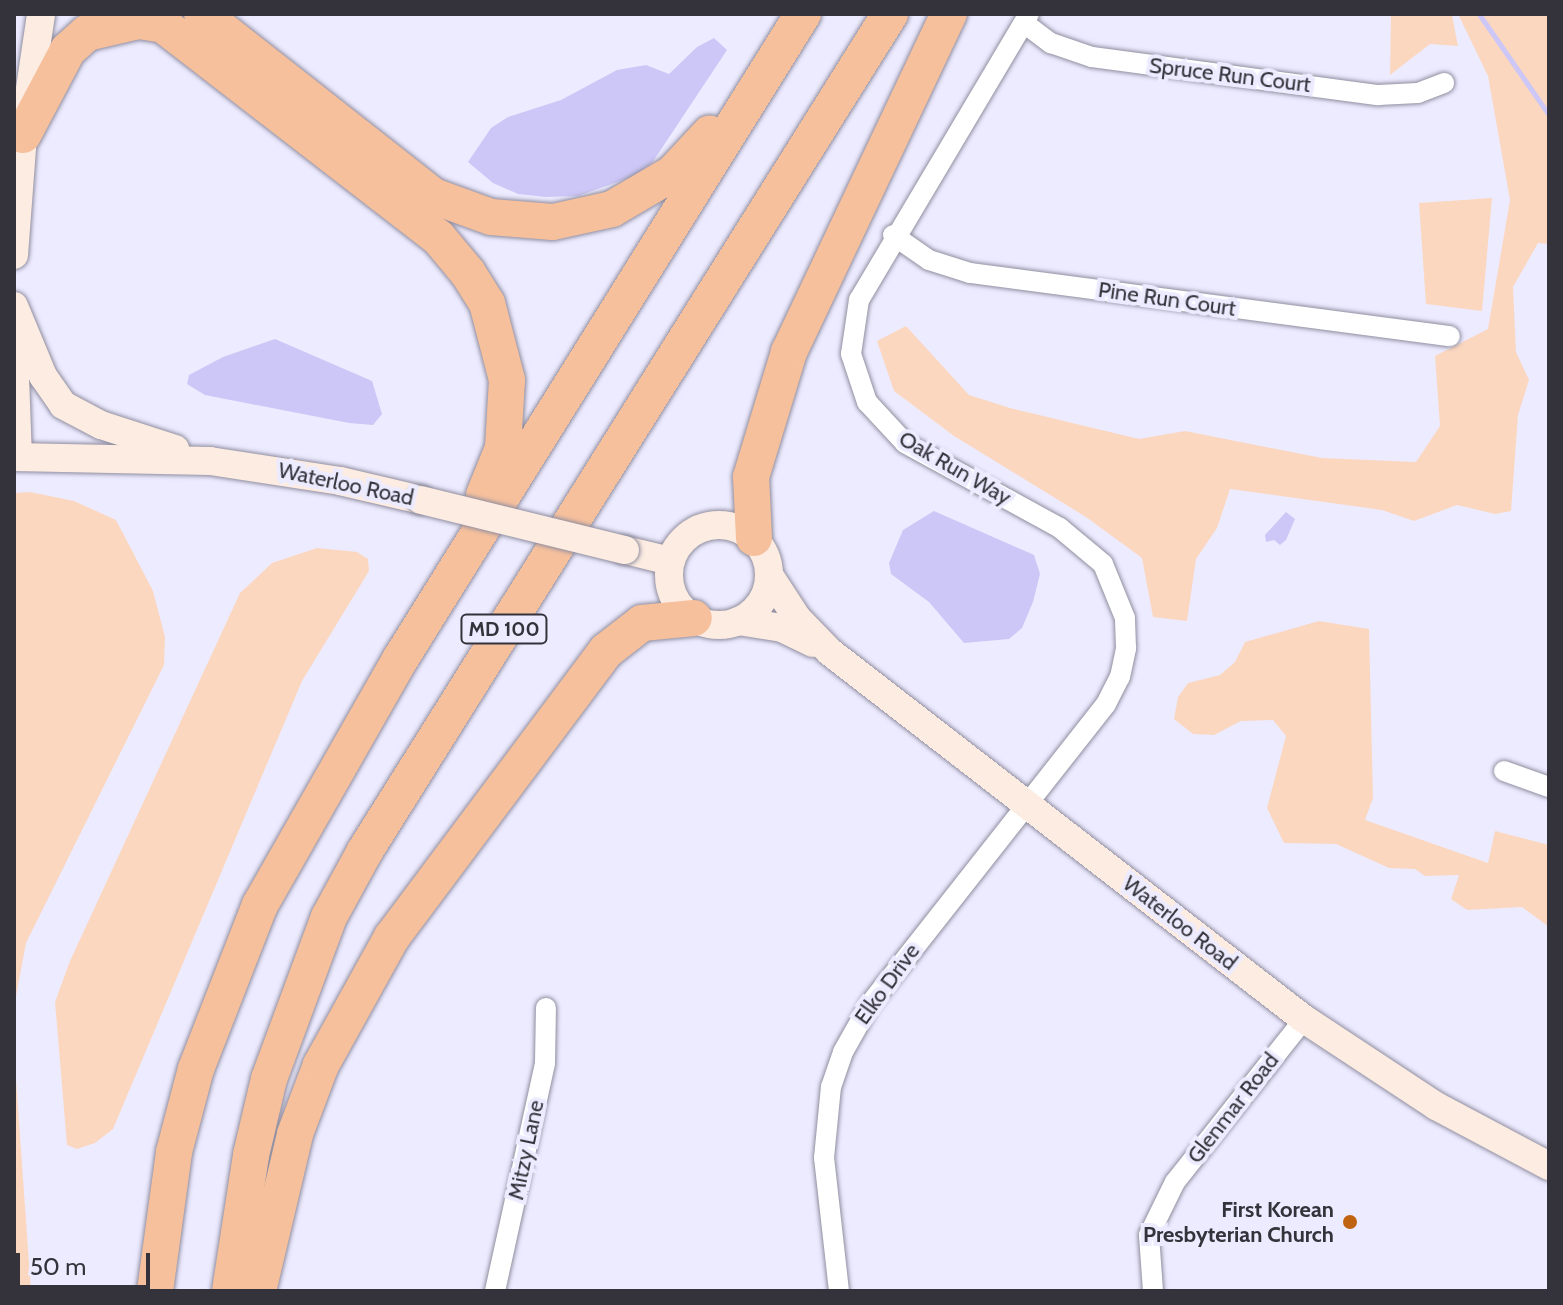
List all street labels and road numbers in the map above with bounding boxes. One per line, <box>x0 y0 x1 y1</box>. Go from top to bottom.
street label: Spruce Run Court <box>1148 52 1312 98</box>
street label: Pine Run Court <box>1097 276 1237 322</box>
street label: Oak Run Way <box>894 425 1016 511</box>
street label: Waterloo Road <box>276 457 416 511</box>
road number: MD 100 <box>460 613 548 645</box>
street label: Waterloo Road <box>1118 870 1242 976</box>
street label: Elko Drive <box>849 939 925 1029</box>
street label: Glenmar Road <box>1182 1048 1284 1168</box>
street label: Mitzy Lane <box>503 1098 549 1202</box>

